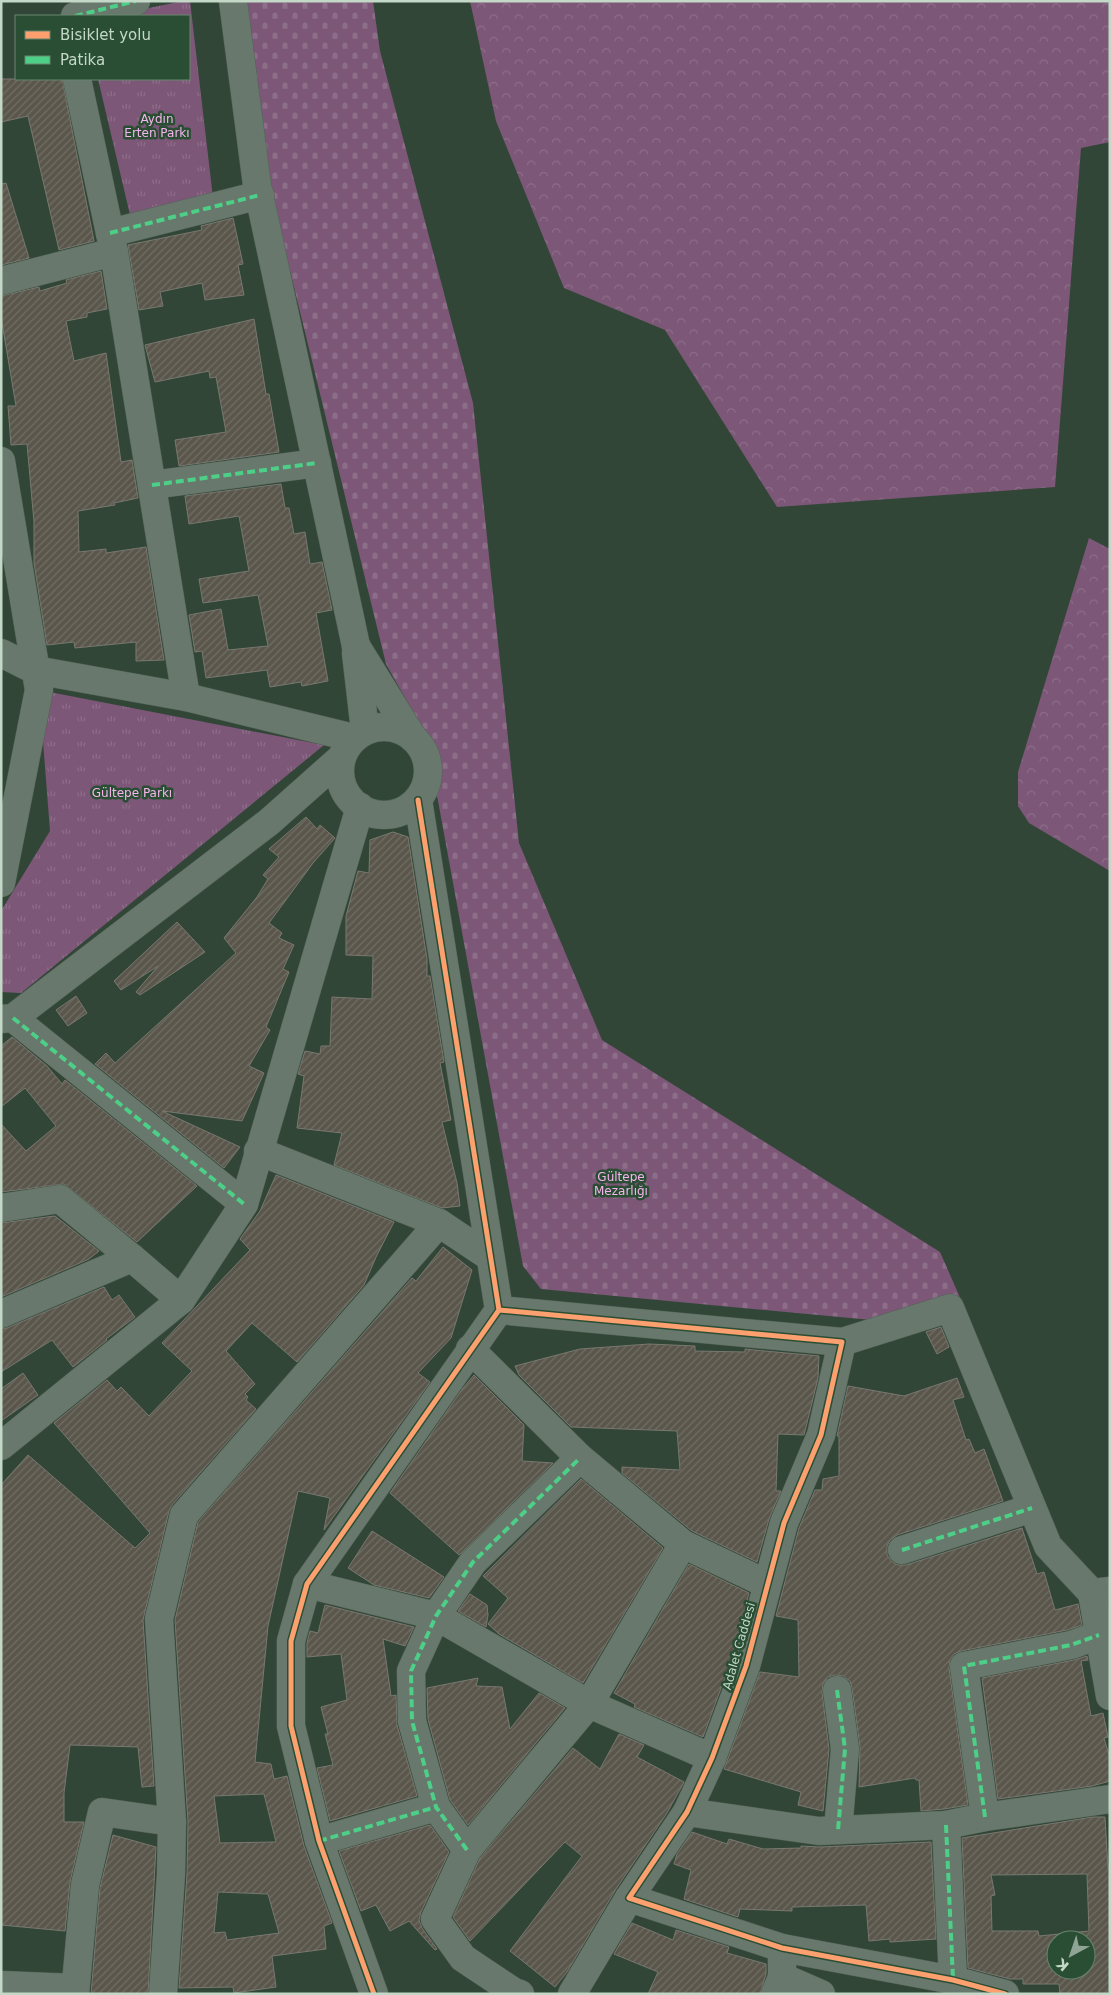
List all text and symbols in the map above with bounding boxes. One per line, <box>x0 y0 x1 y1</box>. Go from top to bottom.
legend <box>15 15 190 80</box>
text: Bisiklet yolu <box>60 26 151 44</box>
text: Patika <box>60 51 105 69</box>
park label: Aydın Erten Parkı <box>124 112 190 140</box>
park label: Gültepe Parkı <box>92 786 172 800</box>
park label: Gültepe Mezarlığı <box>594 1170 648 1198</box>
street label: Adalet Caddesi <box>720 1601 758 1691</box>
north arrow <box>1046 1930 1096 1980</box>
text: K <box>1052 1955 1072 1975</box>

